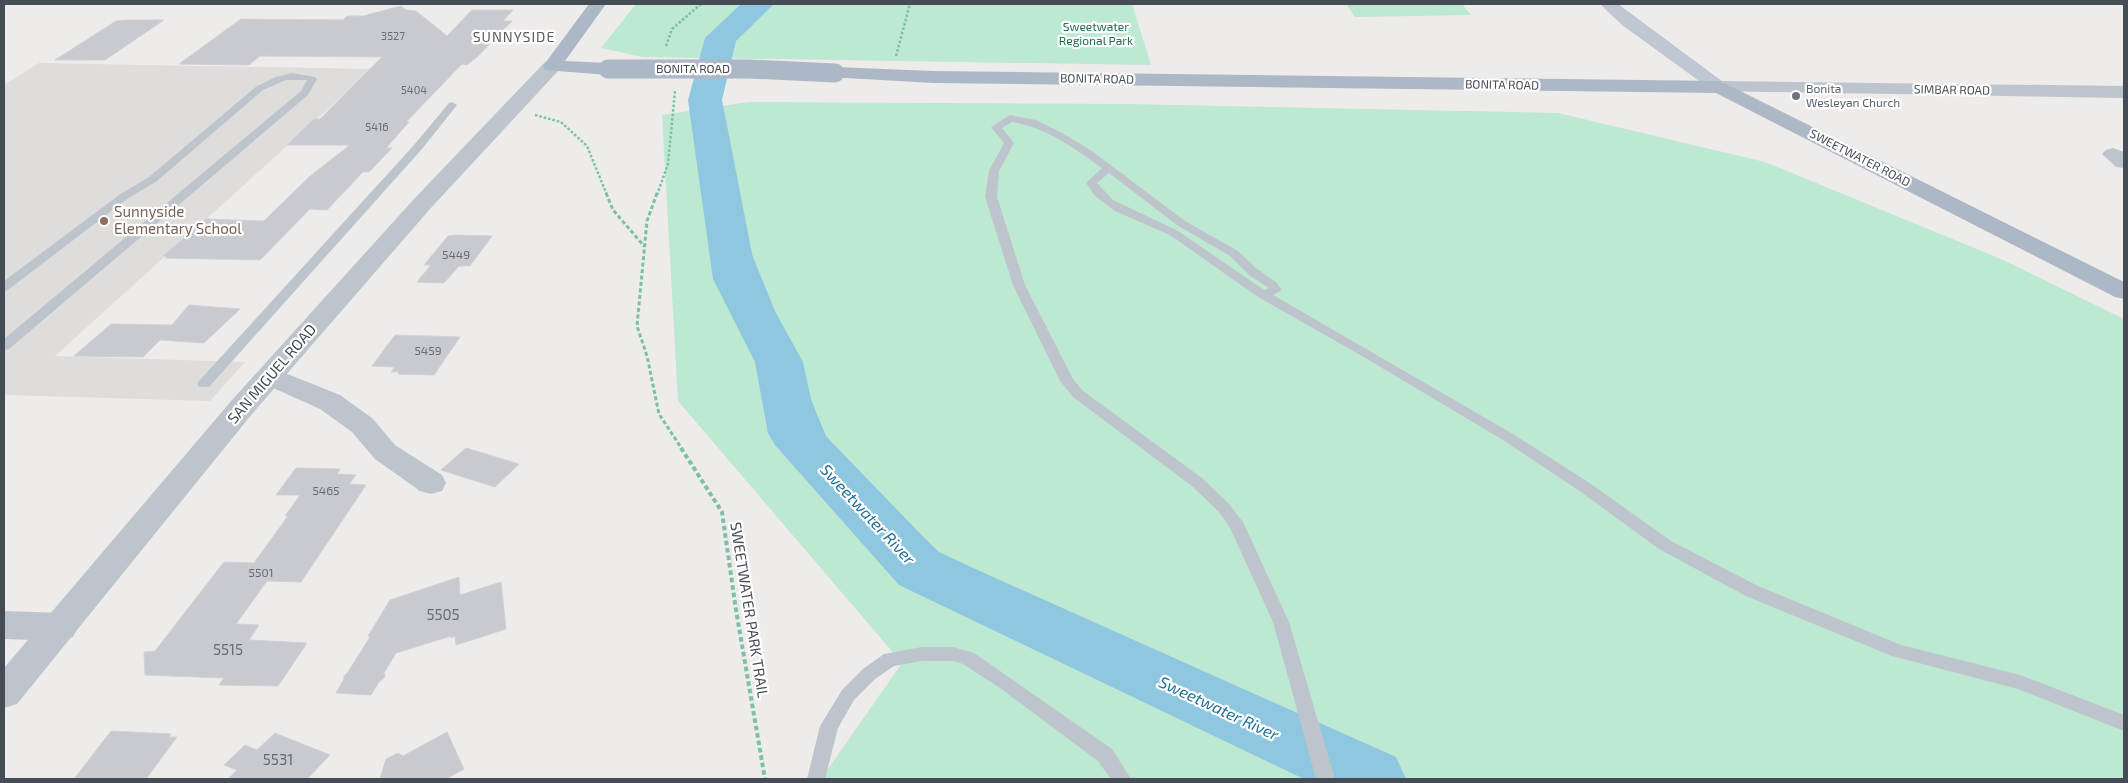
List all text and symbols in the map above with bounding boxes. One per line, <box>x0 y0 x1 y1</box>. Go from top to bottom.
park label: Sweetwater Regional Park <box>1059 19 1133 47</box>
district label: SUNNYSIDE <box>473 28 555 45</box>
house number: 3527 <box>381 29 405 42</box>
street label: BONITA ROAD <box>656 61 730 75</box>
street label: BONITA ROAD <box>1060 70 1134 86</box>
street label: BONITA ROAD <box>1465 76 1539 92</box>
place label: Bonita Wesleyan Church <box>1806 81 1900 109</box>
street label: SIMBAR ROAD <box>1914 81 1990 97</box>
house number: 5404 <box>401 83 427 96</box>
marker: Bonita Wesleyan Church <box>1790 90 1802 102</box>
house number: 5416 <box>365 120 389 133</box>
street label: SWEETWATER ROAD <box>1808 126 1913 189</box>
place label: Sunnyside Elementary School <box>114 202 242 237</box>
marker: Sunnyside Elementary School <box>98 215 110 227</box>
house number: 5449 <box>442 247 470 261</box>
street label: SAN MIGUEL ROAD <box>223 320 319 427</box>
house number: 5459 <box>414 343 442 357</box>
water label: Sweetwater River <box>817 460 920 568</box>
house number: 5465 <box>312 483 340 497</box>
street label: SWEETWATER PARK TRAIL <box>727 521 773 699</box>
house number: 5501 <box>249 565 273 579</box>
house number: 5505 <box>426 605 460 623</box>
house number: 5515 <box>213 640 243 658</box>
water label: Sweetwater River <box>1156 671 1283 744</box>
house number: 5531 <box>263 750 293 768</box>

